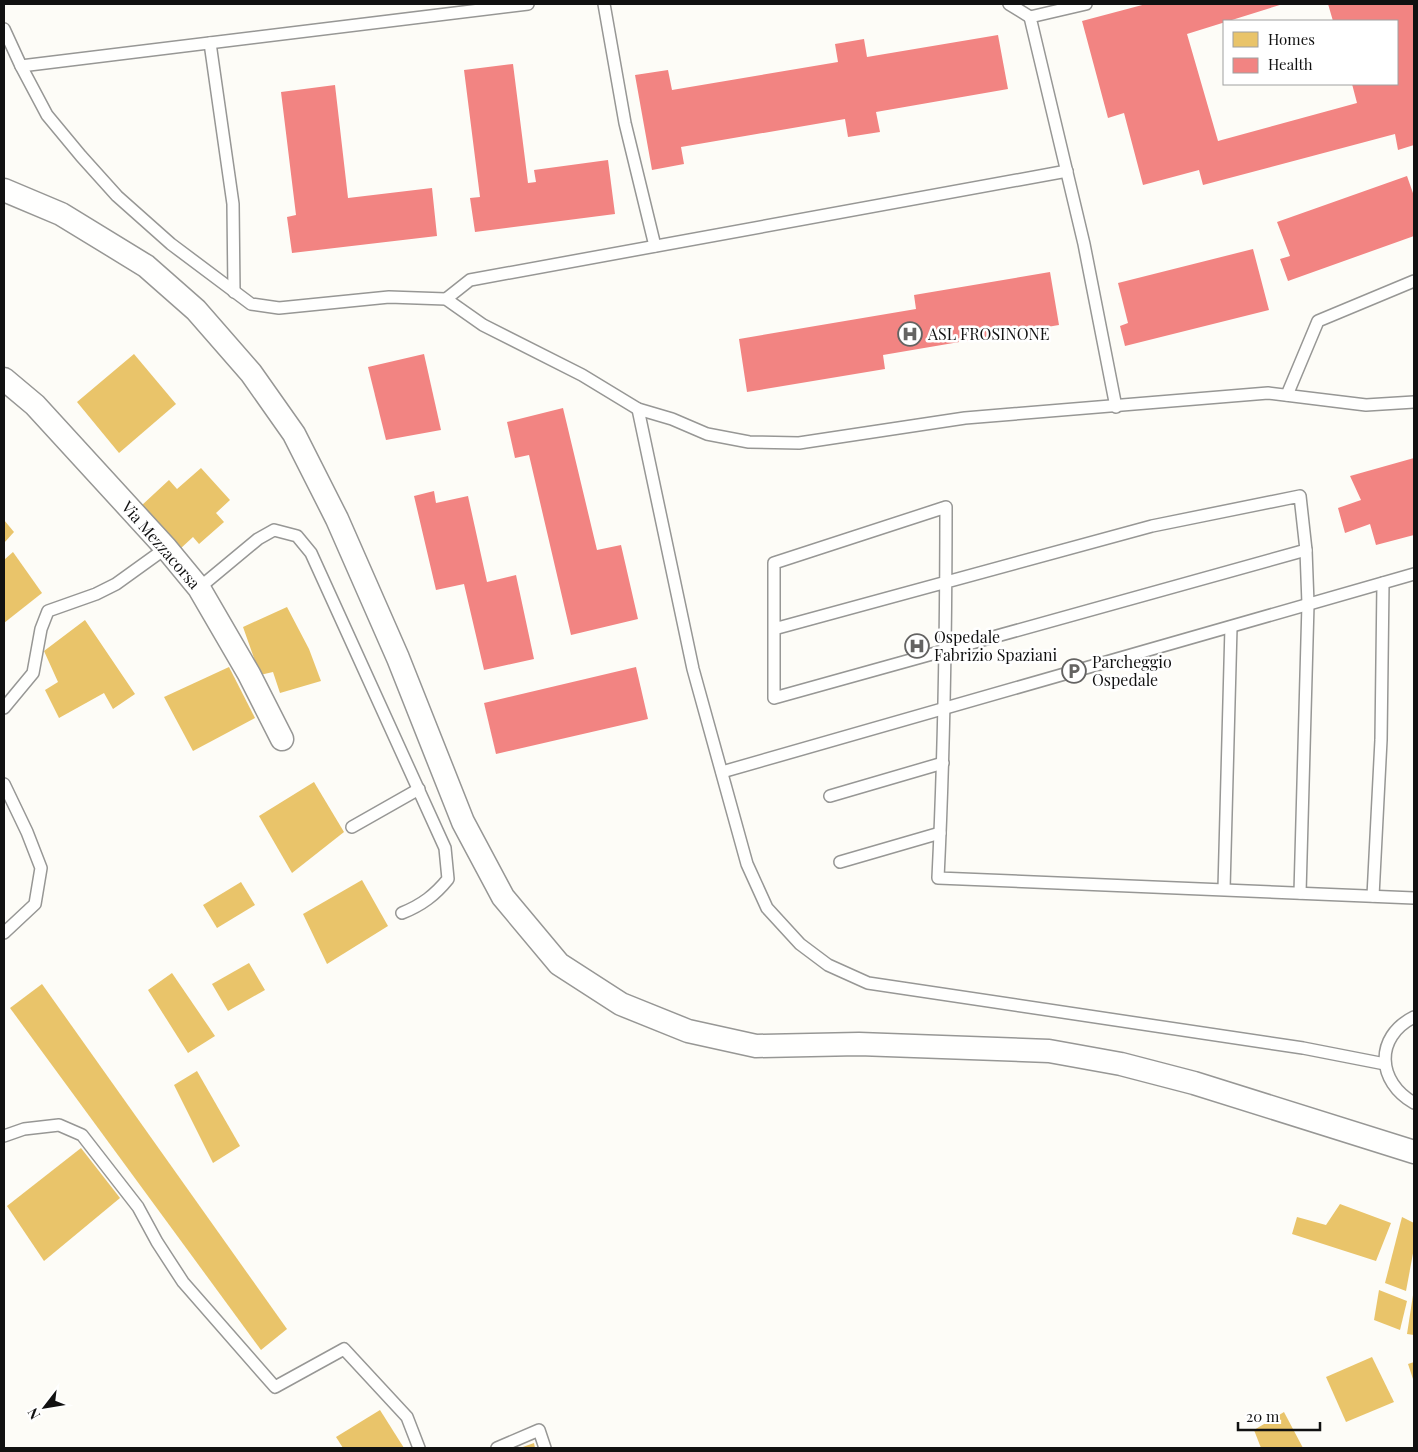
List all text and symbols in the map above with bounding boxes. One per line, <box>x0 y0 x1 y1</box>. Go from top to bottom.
legend <box>1223 20 1398 85</box>
text: Homes <box>1268 29 1315 49</box>
text: Health <box>1268 54 1313 74</box>
hospital icon: ASL FROSINONE <box>897 321 923 347</box>
place label: ASL FROSINONE <box>927 323 1049 344</box>
street label: Via Mezzacorsa <box>117 496 205 593</box>
place label: Ospedale Fabrizio Spaziani <box>934 626 1057 665</box>
hospital icon: Ospedale Fabrizio Spaziani <box>904 633 930 659</box>
place label: Parcheggio Ospedale <box>1092 651 1172 690</box>
parking icon: Parcheggio Ospedale <box>1061 658 1087 684</box>
north arrow <box>20 1382 70 1432</box>
scale bar <box>1238 1400 1320 1432</box>
text: N <box>23 1405 44 1423</box>
text: 20 m <box>1246 1406 1280 1426</box>

